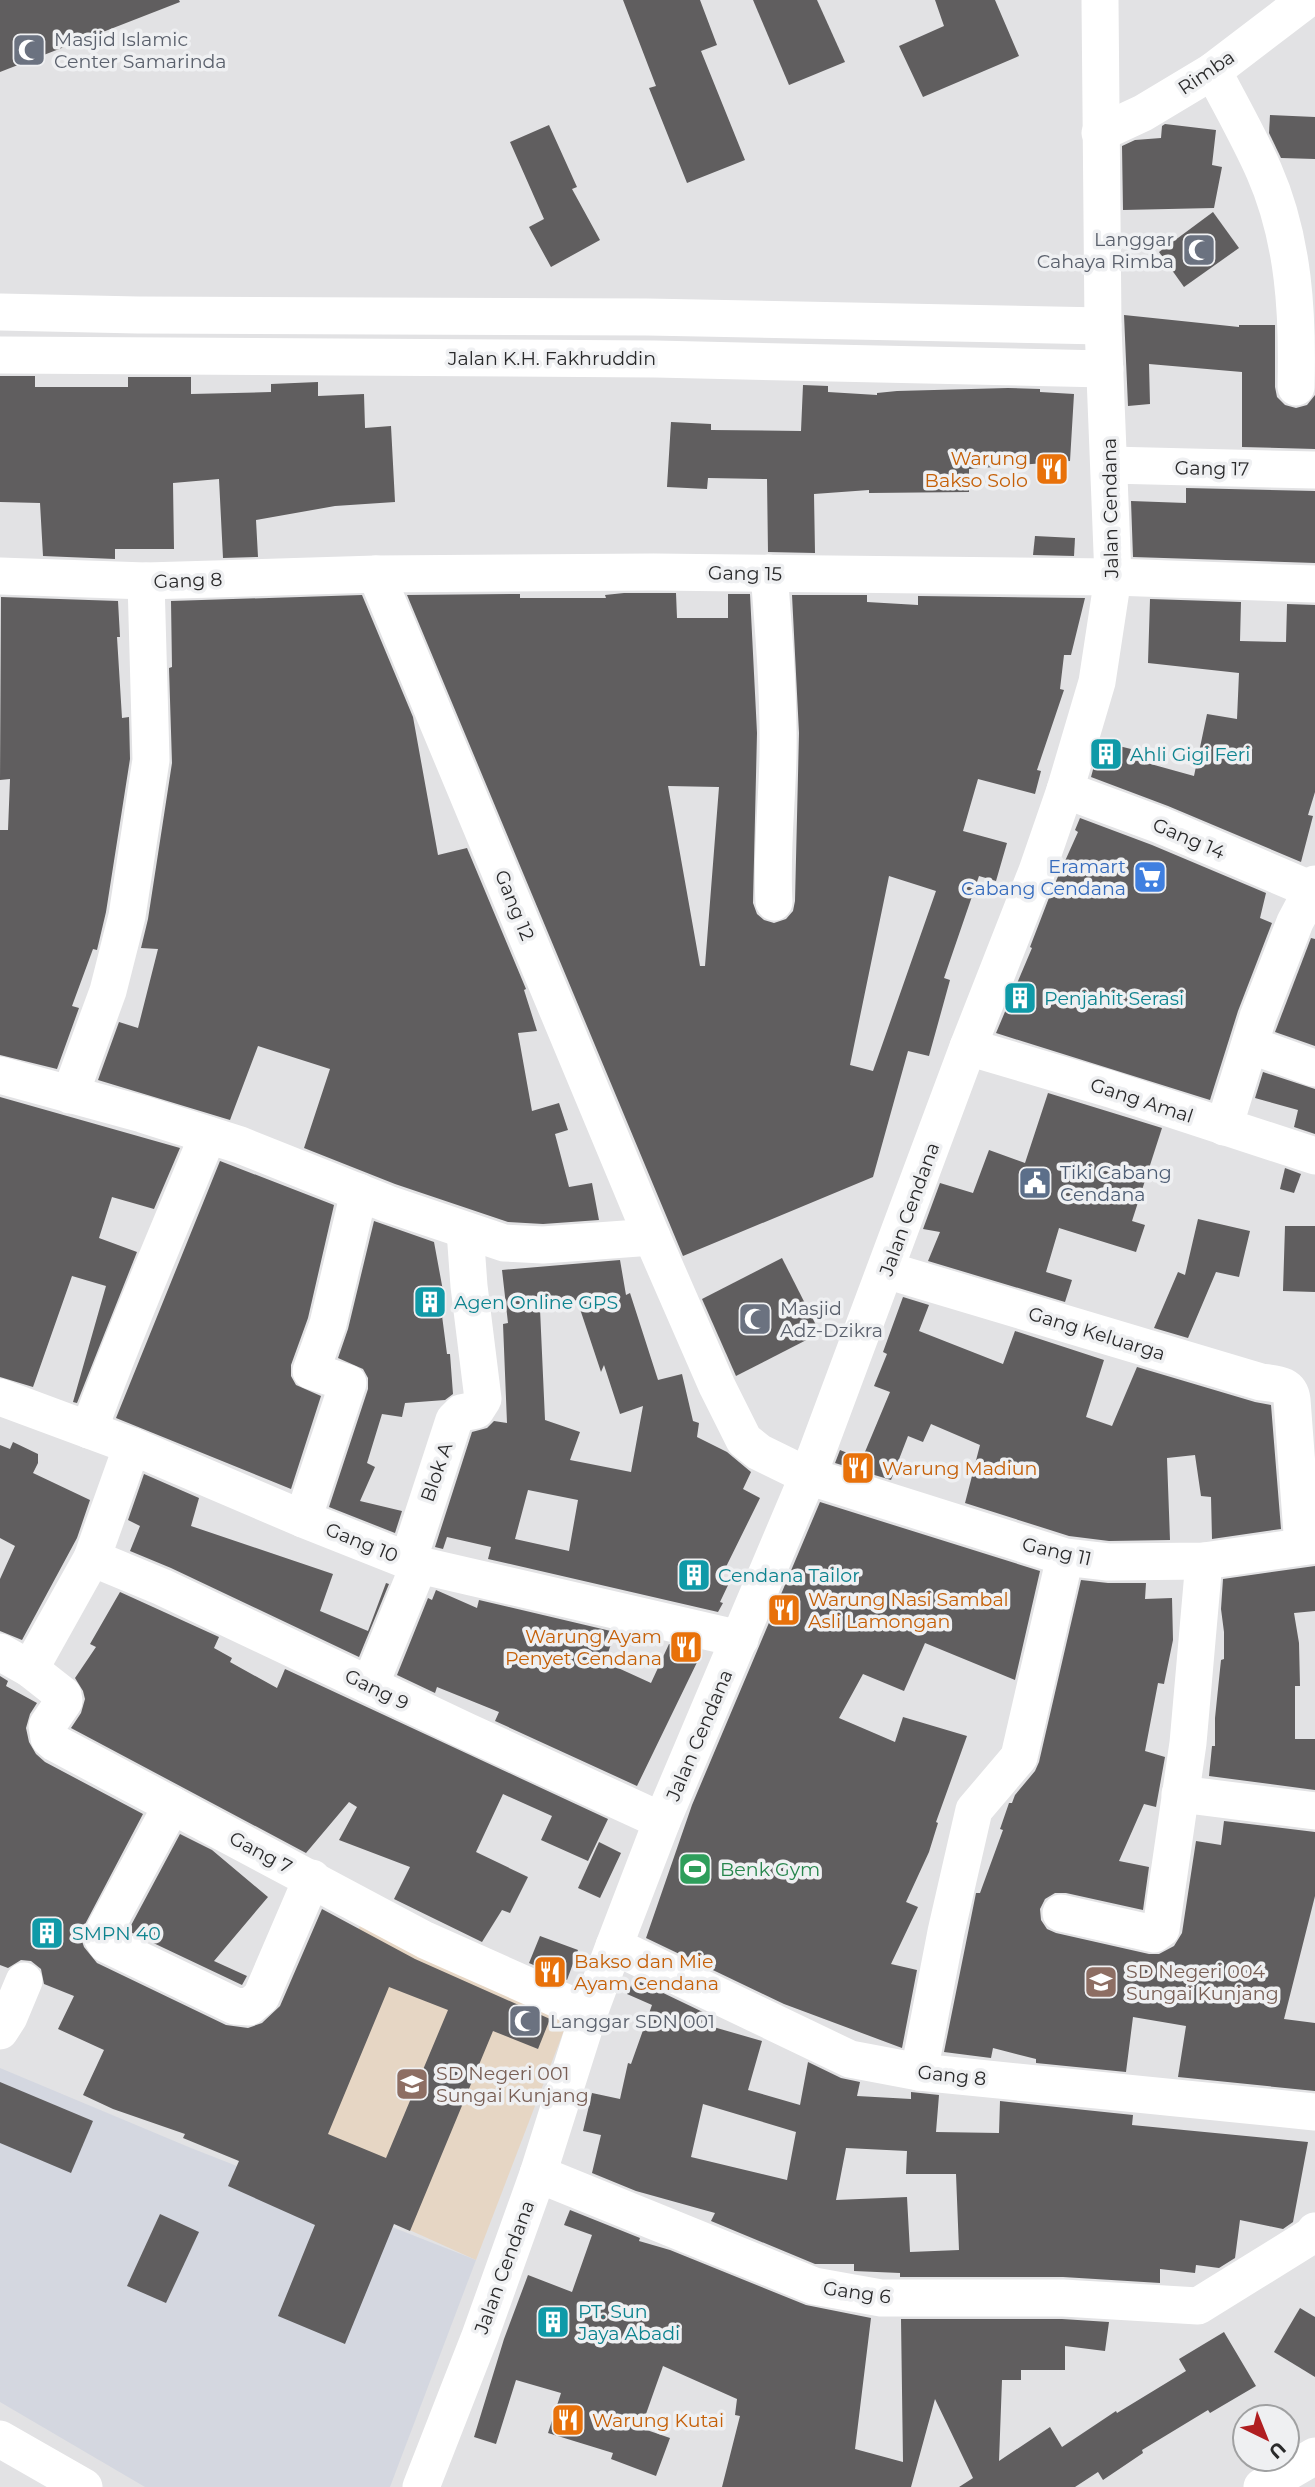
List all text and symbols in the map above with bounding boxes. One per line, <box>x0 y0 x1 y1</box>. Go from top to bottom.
place label: Masjid Islamic Center Samarinda <box>54 28 227 73</box>
mosque icon: Masjid Islamic Center Samarinda <box>10 31 48 69</box>
street label: Rimba <box>1174 45 1239 100</box>
place label: Langgar Cahaya Rimba <box>1037 228 1174 273</box>
mosque icon: Langgar Cahaya Rimba <box>1180 231 1218 269</box>
street label: Jalan K.H. Fakhruddin <box>447 347 656 370</box>
street label: Jalan Cendana <box>1098 438 1123 579</box>
place label: Warung Bakso Solo <box>925 447 1028 492</box>
restaurant icon: Warung Bakso Solo <box>1033 450 1071 488</box>
street label: Gang 17 <box>1174 456 1250 481</box>
street label: Gang 15 <box>708 561 783 586</box>
street label: Gang 8 <box>153 568 223 593</box>
building icon: Ahli Gigi Feri <box>1087 735 1125 773</box>
place label: Ahli Gigi Feri <box>1130 743 1250 766</box>
street label: Gang 14 <box>1149 813 1229 864</box>
place label: Eramart Cabang Cendana <box>961 855 1126 900</box>
supermarket icon: Eramart Cabang Cendana <box>1131 858 1169 896</box>
street label: Gang 12 <box>490 866 539 944</box>
building icon: Penjahit Serasi <box>1001 979 1039 1017</box>
place label: Penjahit Serasi <box>1044 987 1184 1010</box>
street label: Gang Amal <box>1087 1073 1196 1128</box>
street label: Jalan Cendana <box>874 1139 944 1280</box>
place label: Tiki Cabang Cendana <box>1060 1161 1172 1206</box>
public building icon: Tiki Cabang Cendana <box>1016 1164 1054 1202</box>
building icon: Agen Online GPS <box>411 1283 449 1321</box>
place label: Agen Online GPS <box>454 1291 618 1314</box>
place label: Masjid Adz-Dzikra <box>780 1297 883 1342</box>
mosque icon: Masjid Adz-Dzikra <box>736 1300 774 1338</box>
street label: Gang Keluarga <box>1026 1302 1168 1365</box>
street label: Blok A <box>416 1439 457 1505</box>
restaurant icon: Warung Madiun <box>839 1449 877 1487</box>
place label: Warung Madiun <box>882 1457 1037 1480</box>
street label: Gang 10 <box>322 1518 401 1567</box>
street label: Gang 11 <box>1020 1532 1094 1571</box>
building icon: Cendana Tailor <box>675 1556 713 1594</box>
place label: Cendana Tailor <box>718 1564 860 1587</box>
place label: Warung Nasi Sambal Asli Lamongan <box>808 1588 1009 1633</box>
restaurant icon: Warung Nasi Sambal Asli Lamongan <box>765 1591 803 1629</box>
place label: Warung Ayam Penyet Cendana <box>505 1625 662 1670</box>
restaurant icon: Warung Ayam Penyet Cendana <box>667 1628 705 1666</box>
street label: Gang 9 <box>341 1664 413 1715</box>
street label: Jalan Cendana <box>661 1666 737 1805</box>
street label: Gang 7 <box>225 1826 296 1879</box>
sports icon: Benk Gym <box>676 1850 714 1888</box>
place label: Benk Gym <box>720 1858 820 1881</box>
building icon: SMPN 40 <box>28 1914 66 1952</box>
place label: SMPN 40 <box>72 1922 161 1945</box>
place label: Bakso dan Mie Ayam Cendana <box>574 1950 719 1995</box>
restaurant icon: Bakso dan Mie Ayam Cendana <box>531 1953 569 1991</box>
place label: SD Negeri 004 Sungai Kunjang <box>1126 1960 1279 2005</box>
school or university icon: SD Negeri 004 Sungai Kunjang <box>1082 1963 1120 2001</box>
mosque icon: Langgar SDN 001 <box>506 2002 544 2040</box>
place label: Langgar SDN 001 <box>550 2010 715 2033</box>
street label: Gang 8 <box>917 2060 987 2091</box>
place label: SD Negeri 001 Sungai Kunjang <box>436 2062 589 2107</box>
school or university icon: SD Negeri 001 Sungai Kunjang <box>393 2065 431 2103</box>
street label: Jalan Cendana <box>469 2197 539 2338</box>
street label: Gang 6 <box>822 2276 892 2309</box>
place label: PT. Sun Jaya Abadi <box>577 2300 680 2345</box>
building icon: PT. Sun Jaya Abadi <box>534 2303 572 2341</box>
restaurant icon: Warung Kutai <box>549 2401 587 2439</box>
north arrow <box>1231 2403 1301 2473</box>
place label: Warung Kutai <box>592 2409 724 2432</box>
text: U <box>1264 2437 1291 2464</box>

